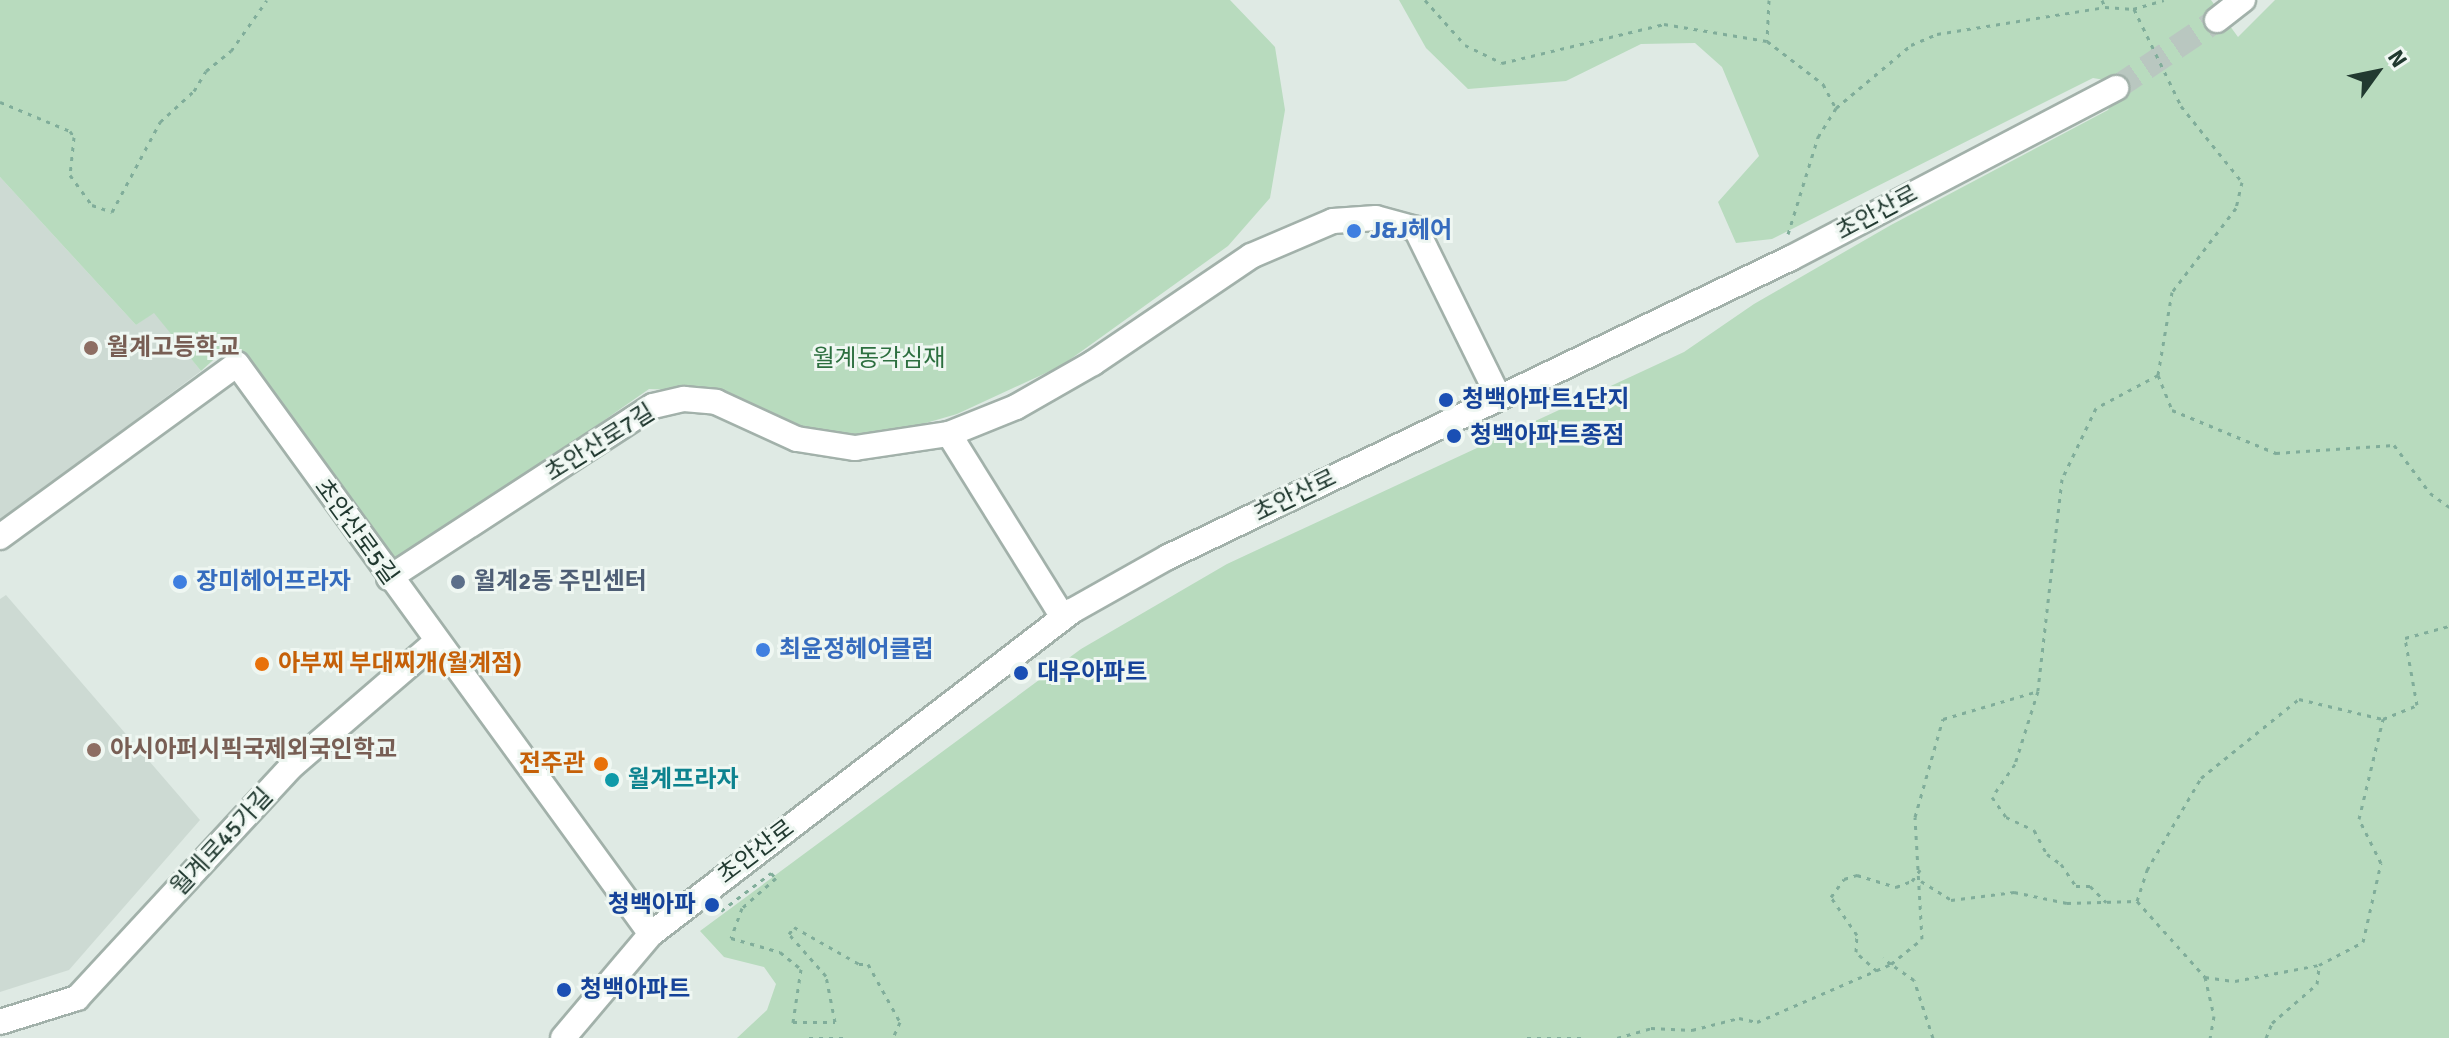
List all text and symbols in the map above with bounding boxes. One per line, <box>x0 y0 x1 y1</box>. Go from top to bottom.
north arrow <box>2337 32 2417 112</box>
text: N <box>2382 45 2413 72</box>
street label: 초안산로 <box>1831 180 1923 246</box>
place label: J&J헤어 <box>1370 217 1452 245</box>
marker: J&J헤어 <box>1345 222 1363 240</box>
place label: 월계고등학교 <box>107 334 239 362</box>
marker: 월계고등학교 <box>82 339 100 357</box>
park label: 월계동각심재 <box>813 345 945 373</box>
place label: 청백아파트1단지 <box>1462 386 1630 414</box>
marker: 청백아파트1단지 <box>1437 391 1455 409</box>
street label: 초안산로7길 <box>540 398 660 488</box>
place label: 청백아파트종점 <box>1470 422 1625 450</box>
marker: 청백아파트종점 <box>1445 427 1463 445</box>
street label: 초안산로 <box>1249 464 1341 528</box>
street label: 초안산로5길 <box>308 474 404 590</box>
place label: 장미헤어프라자 <box>196 568 351 596</box>
place label: 월계2동 주민센터 <box>474 568 647 596</box>
marker: 장미헤어프라자 <box>171 573 189 591</box>
marker: 월계2동 주민센터 <box>449 573 467 591</box>
place label: 최윤정헤어클럽 <box>779 636 934 664</box>
marker: 최윤정헤어클럽 <box>754 641 772 659</box>
place label: 아부찌 부대찌개(월계점) <box>278 650 522 678</box>
marker: 아부찌 부대찌개(월계점) <box>253 655 271 673</box>
place label: 대우아파트 <box>1037 659 1147 687</box>
marker: 대우아파트 <box>1012 664 1030 682</box>
place label: 아시아퍼시픽국제외국인학교 <box>110 736 397 764</box>
marker: 아시아퍼시픽국제외국인학교 <box>85 741 103 759</box>
place label: 전주관 <box>519 750 585 778</box>
marker: 전주관 <box>592 755 610 773</box>
place label: 월계프라자 <box>628 766 738 794</box>
marker: 월계프라자 <box>603 771 621 789</box>
street label: 월계로45가길 <box>165 782 279 902</box>
street label: 초안산로 <box>712 814 800 890</box>
place label: 청백아파 <box>608 891 696 919</box>
marker: 청백아파 <box>703 896 721 914</box>
place label: 청백아파트 <box>580 976 690 1004</box>
marker: 청백아파트 <box>555 981 573 999</box>

